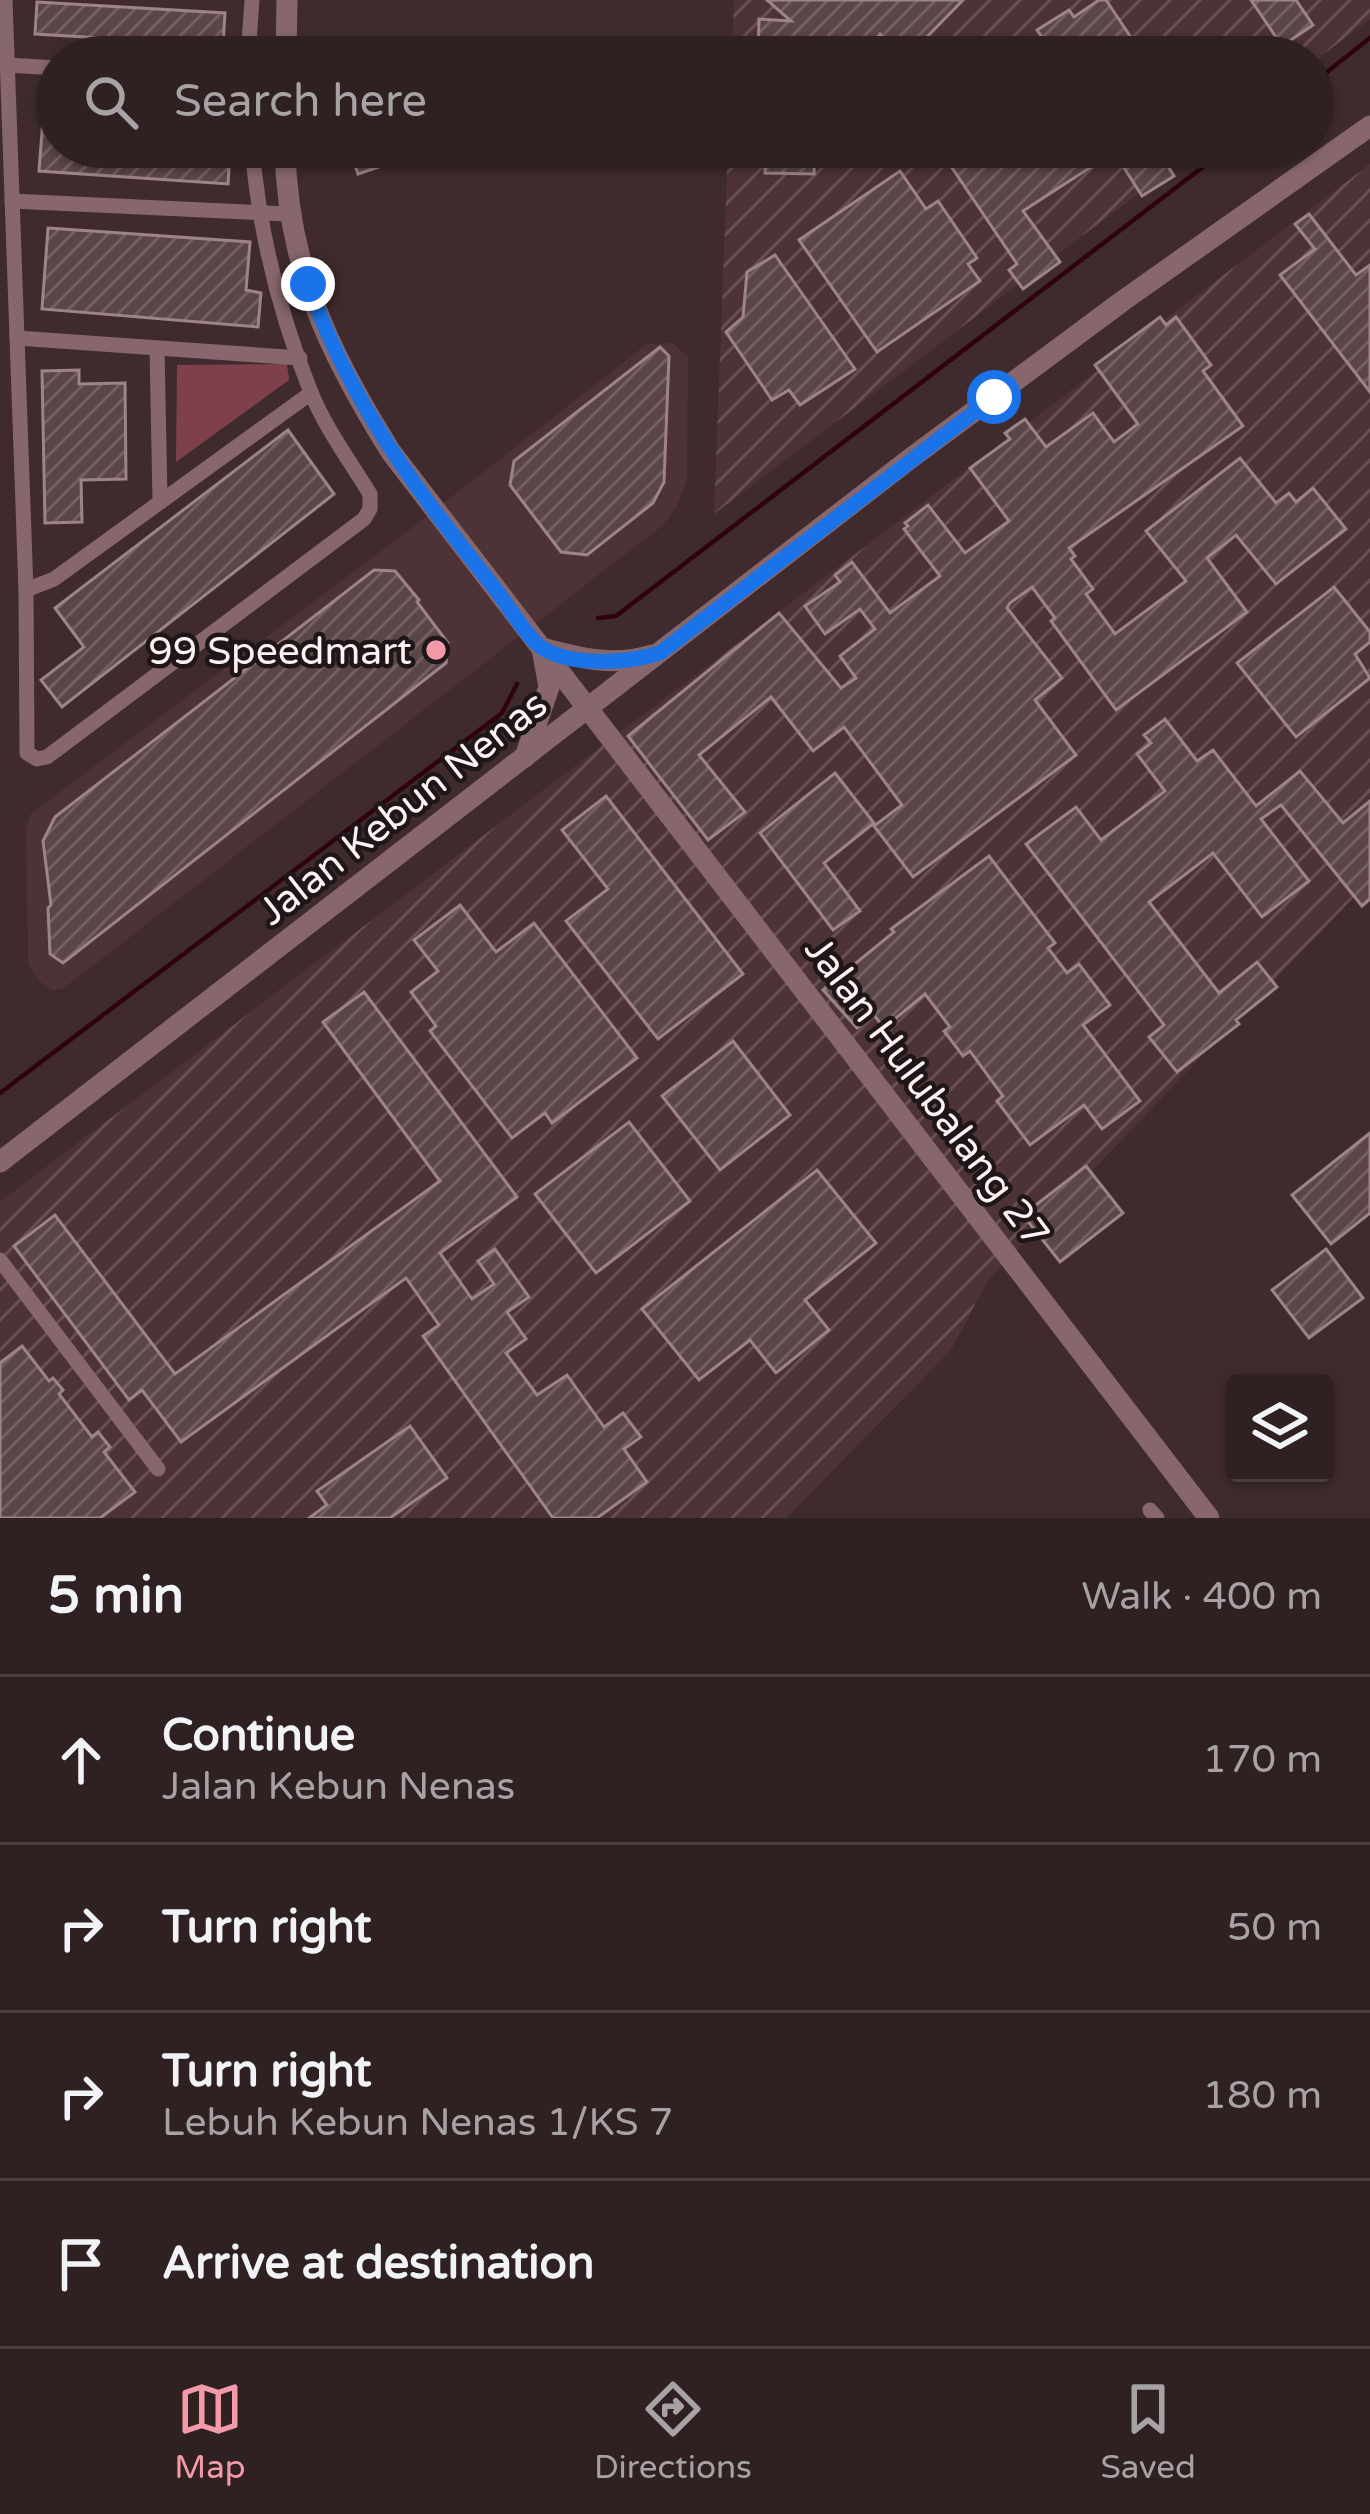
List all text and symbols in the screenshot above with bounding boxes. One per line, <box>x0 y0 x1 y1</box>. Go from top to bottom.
search box <box>36 36 1334 168</box>
icon: search <box>78 69 144 135</box>
text: Search here <box>174 75 427 129</box>
route end <box>281 257 335 311</box>
route start <box>967 370 1021 424</box>
place label: 99 Speedmart <box>148 628 412 675</box>
marker: 99 Speedmart <box>423 637 449 663</box>
street label: Jalan Kebun Nenas <box>249 681 557 935</box>
street label: Jalan Hulubalang 27 <box>794 927 1059 1257</box>
map controls <box>1226 1374 1334 1482</box>
button: layers <box>1226 1374 1334 1482</box>
text: 5 min <box>48 1565 184 1627</box>
text: Walk · 400 m <box>1081 1573 1322 1620</box>
text: Continue <box>162 1709 355 1763</box>
icon: ahead <box>48 1727 114 1793</box>
text: 170 m <box>1203 1736 1322 1783</box>
text: Jalan Kebun Nenas <box>162 1763 515 1810</box>
icon: right <box>48 1895 114 1961</box>
text: Turn right <box>162 1901 371 1955</box>
text: 50 m <box>1227 1904 1322 1951</box>
text: Turn right <box>162 2045 371 2099</box>
icon: right <box>48 2063 114 2129</box>
text: 180 m <box>1203 2072 1322 2119</box>
text: Lebuh Kebun Nenas 1/KS 7 <box>162 2099 673 2146</box>
icon: arrive <box>48 2231 114 2297</box>
text: Arrive at destination <box>162 2237 594 2291</box>
tab: Map <box>174 2376 246 2487</box>
tab: Directions <box>594 2376 752 2487</box>
tab: Saved <box>1100 2376 1196 2487</box>

